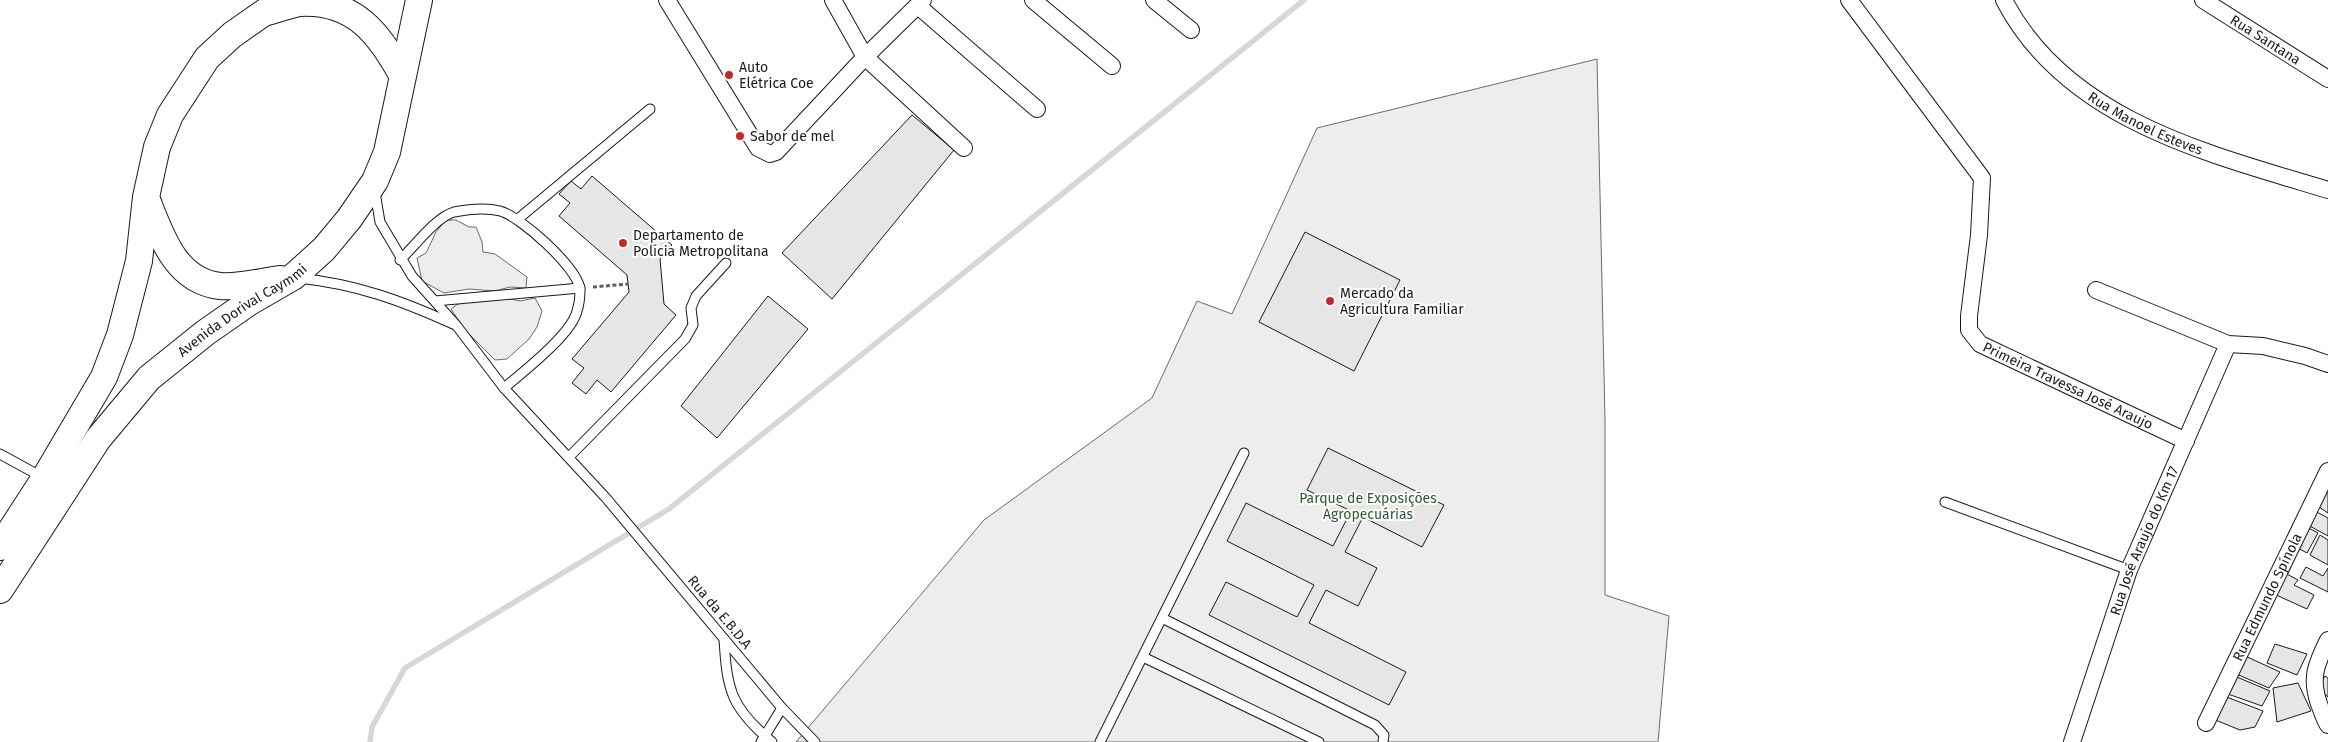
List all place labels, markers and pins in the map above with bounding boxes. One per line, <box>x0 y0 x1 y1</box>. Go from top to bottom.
place label: Auto Elétrica Coe <box>739 59 814 92</box>
marker: Auto Elétrica Coe <box>723 69 735 81</box>
place label: Sabor de mel <box>750 128 834 145</box>
marker: Sabor de mel <box>734 130 746 142</box>
place label: Departamento de Polícia Metropolitana <box>633 227 769 260</box>
marker: Departamento de Polícia Metropolitana <box>617 237 629 249</box>
place label: Mercado da Agricultura Familiar <box>1340 285 1464 318</box>
marker: Mercado da Agricultura Familiar <box>1324 295 1336 307</box>

